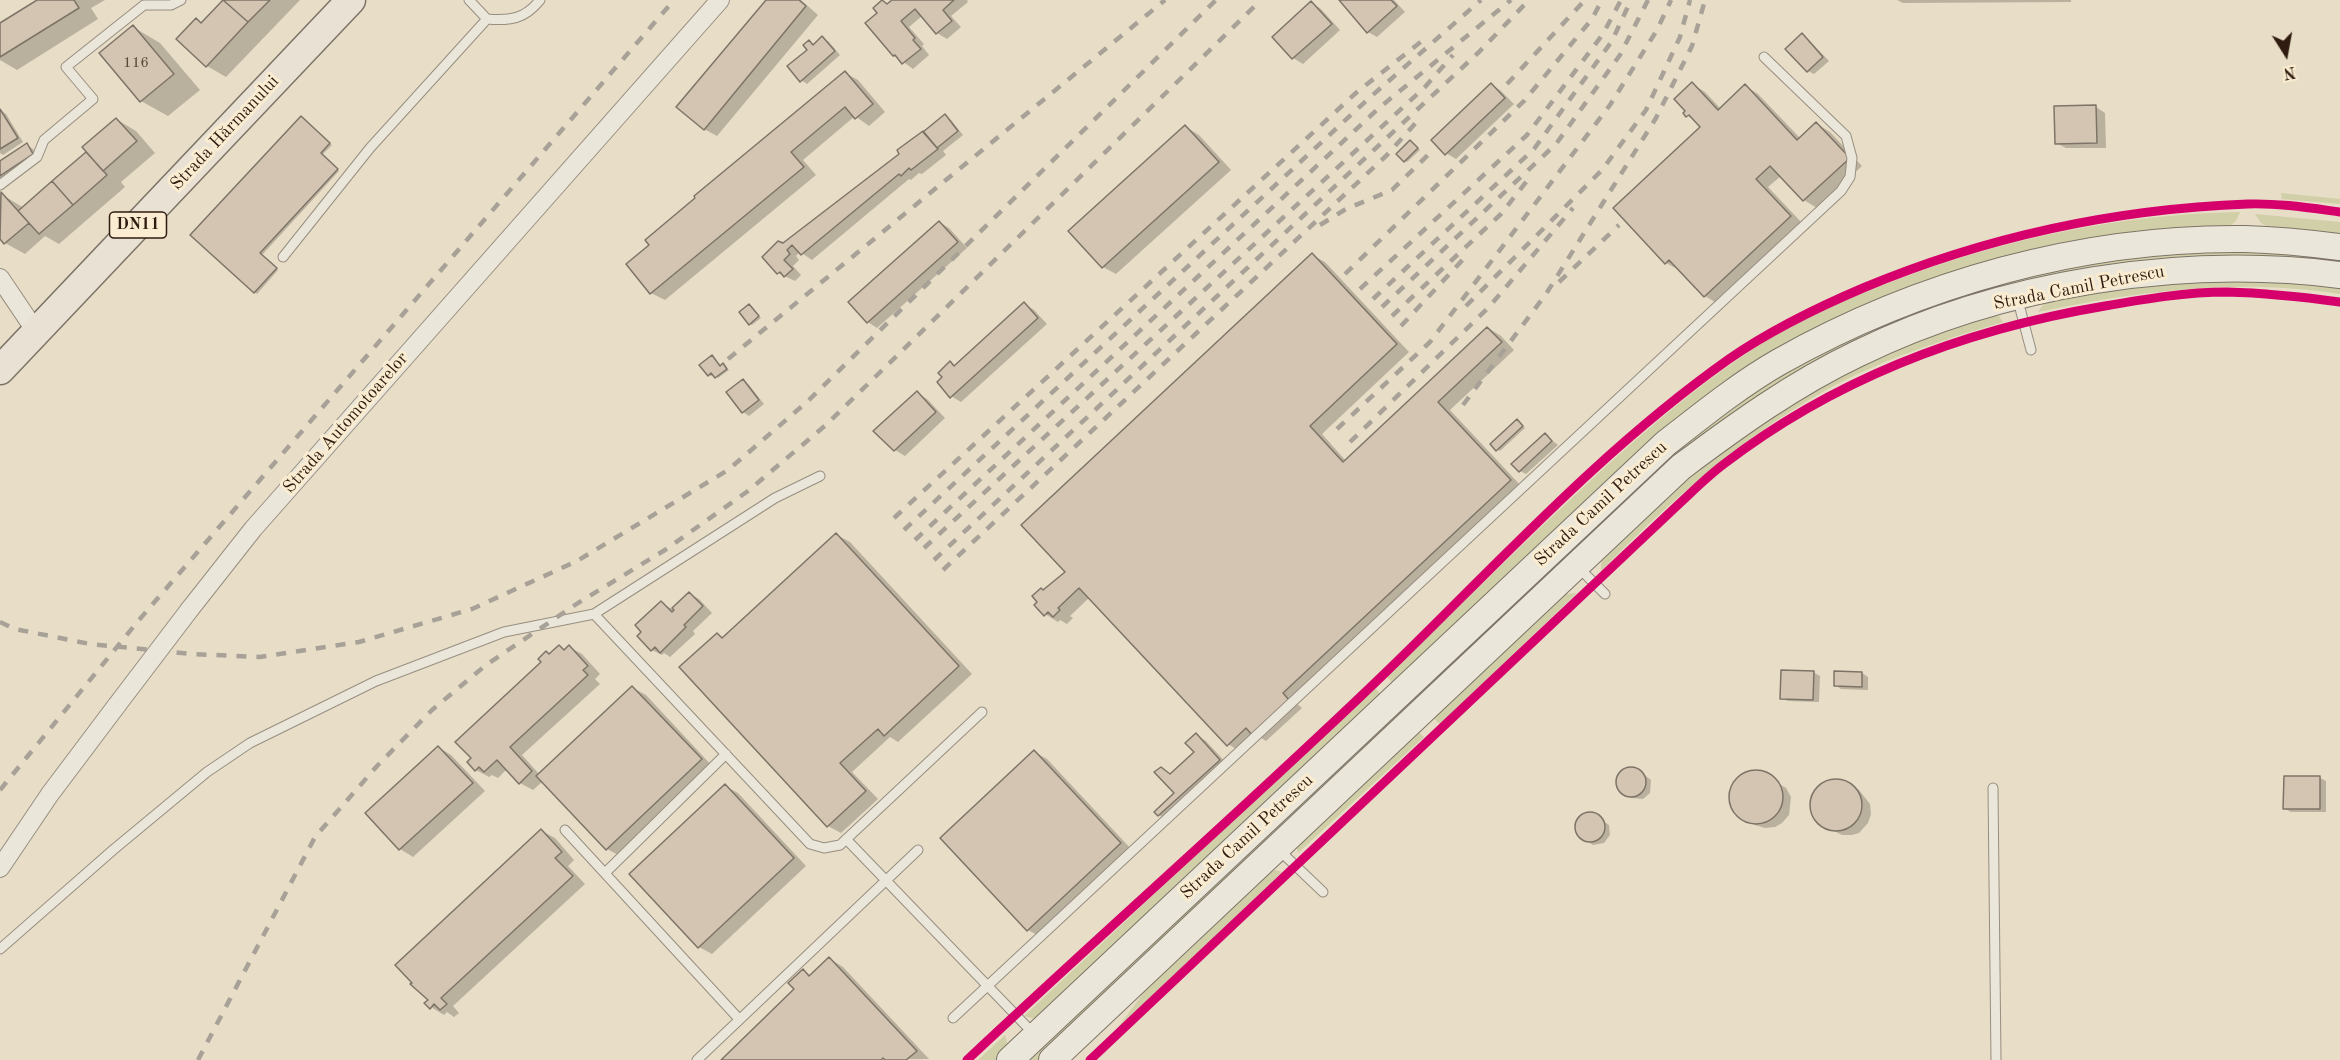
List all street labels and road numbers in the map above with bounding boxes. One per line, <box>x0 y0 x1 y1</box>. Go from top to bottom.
street label: Strada Hărmanului <box>166 71 284 195</box>
road number: DN11 <box>110 212 166 238</box>
street label: Strada Camil Petrescu <box>1992 261 2166 315</box>
street label: Strada Automotoarelor <box>279 348 413 498</box>
street label: Strada Camil Petrescu <box>1530 437 1672 571</box>
street label: Strada Camil Petrescu <box>1176 770 1318 904</box>

